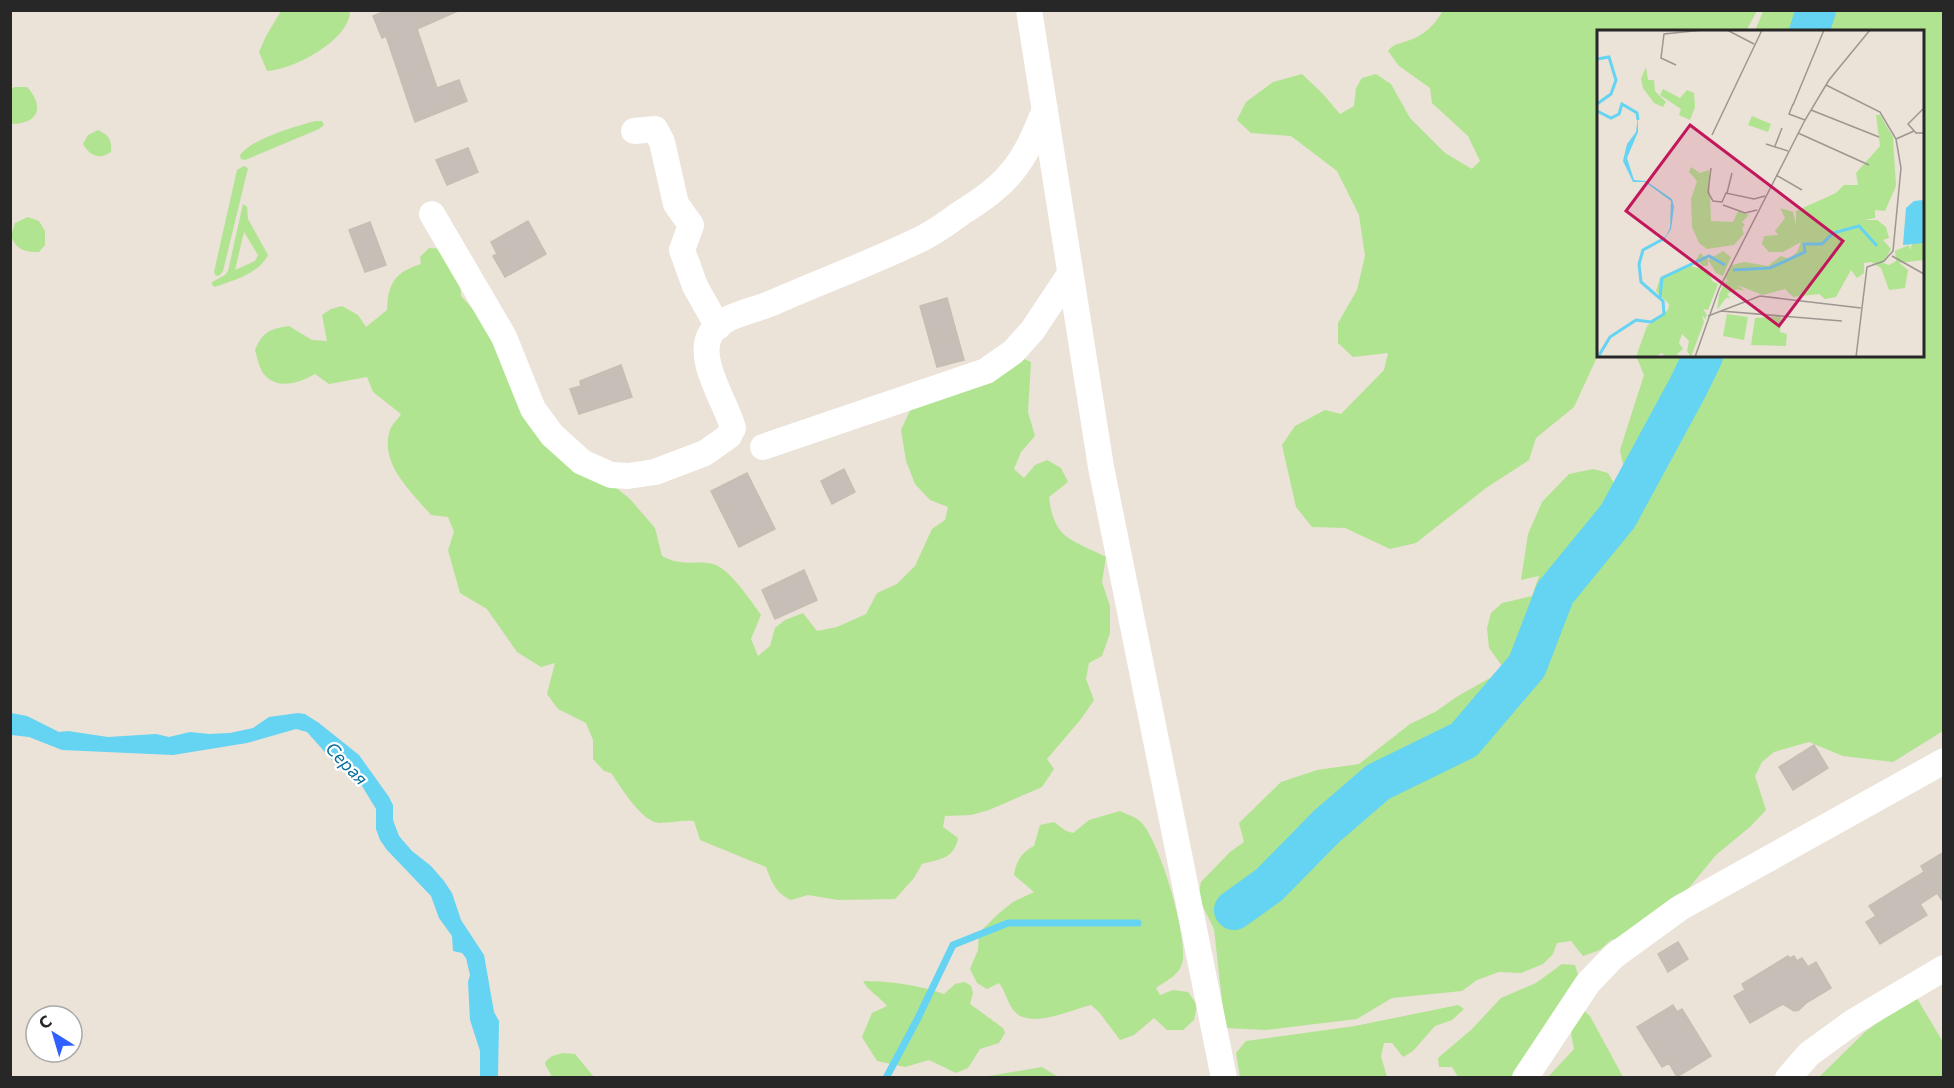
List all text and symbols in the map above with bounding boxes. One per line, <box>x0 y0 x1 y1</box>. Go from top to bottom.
inset map <box>1597 30 1924 357</box>
water label: Серая <box>321 737 373 789</box>
north arrow <box>24 1004 84 1064</box>
text: С <box>35 1011 55 1032</box>

